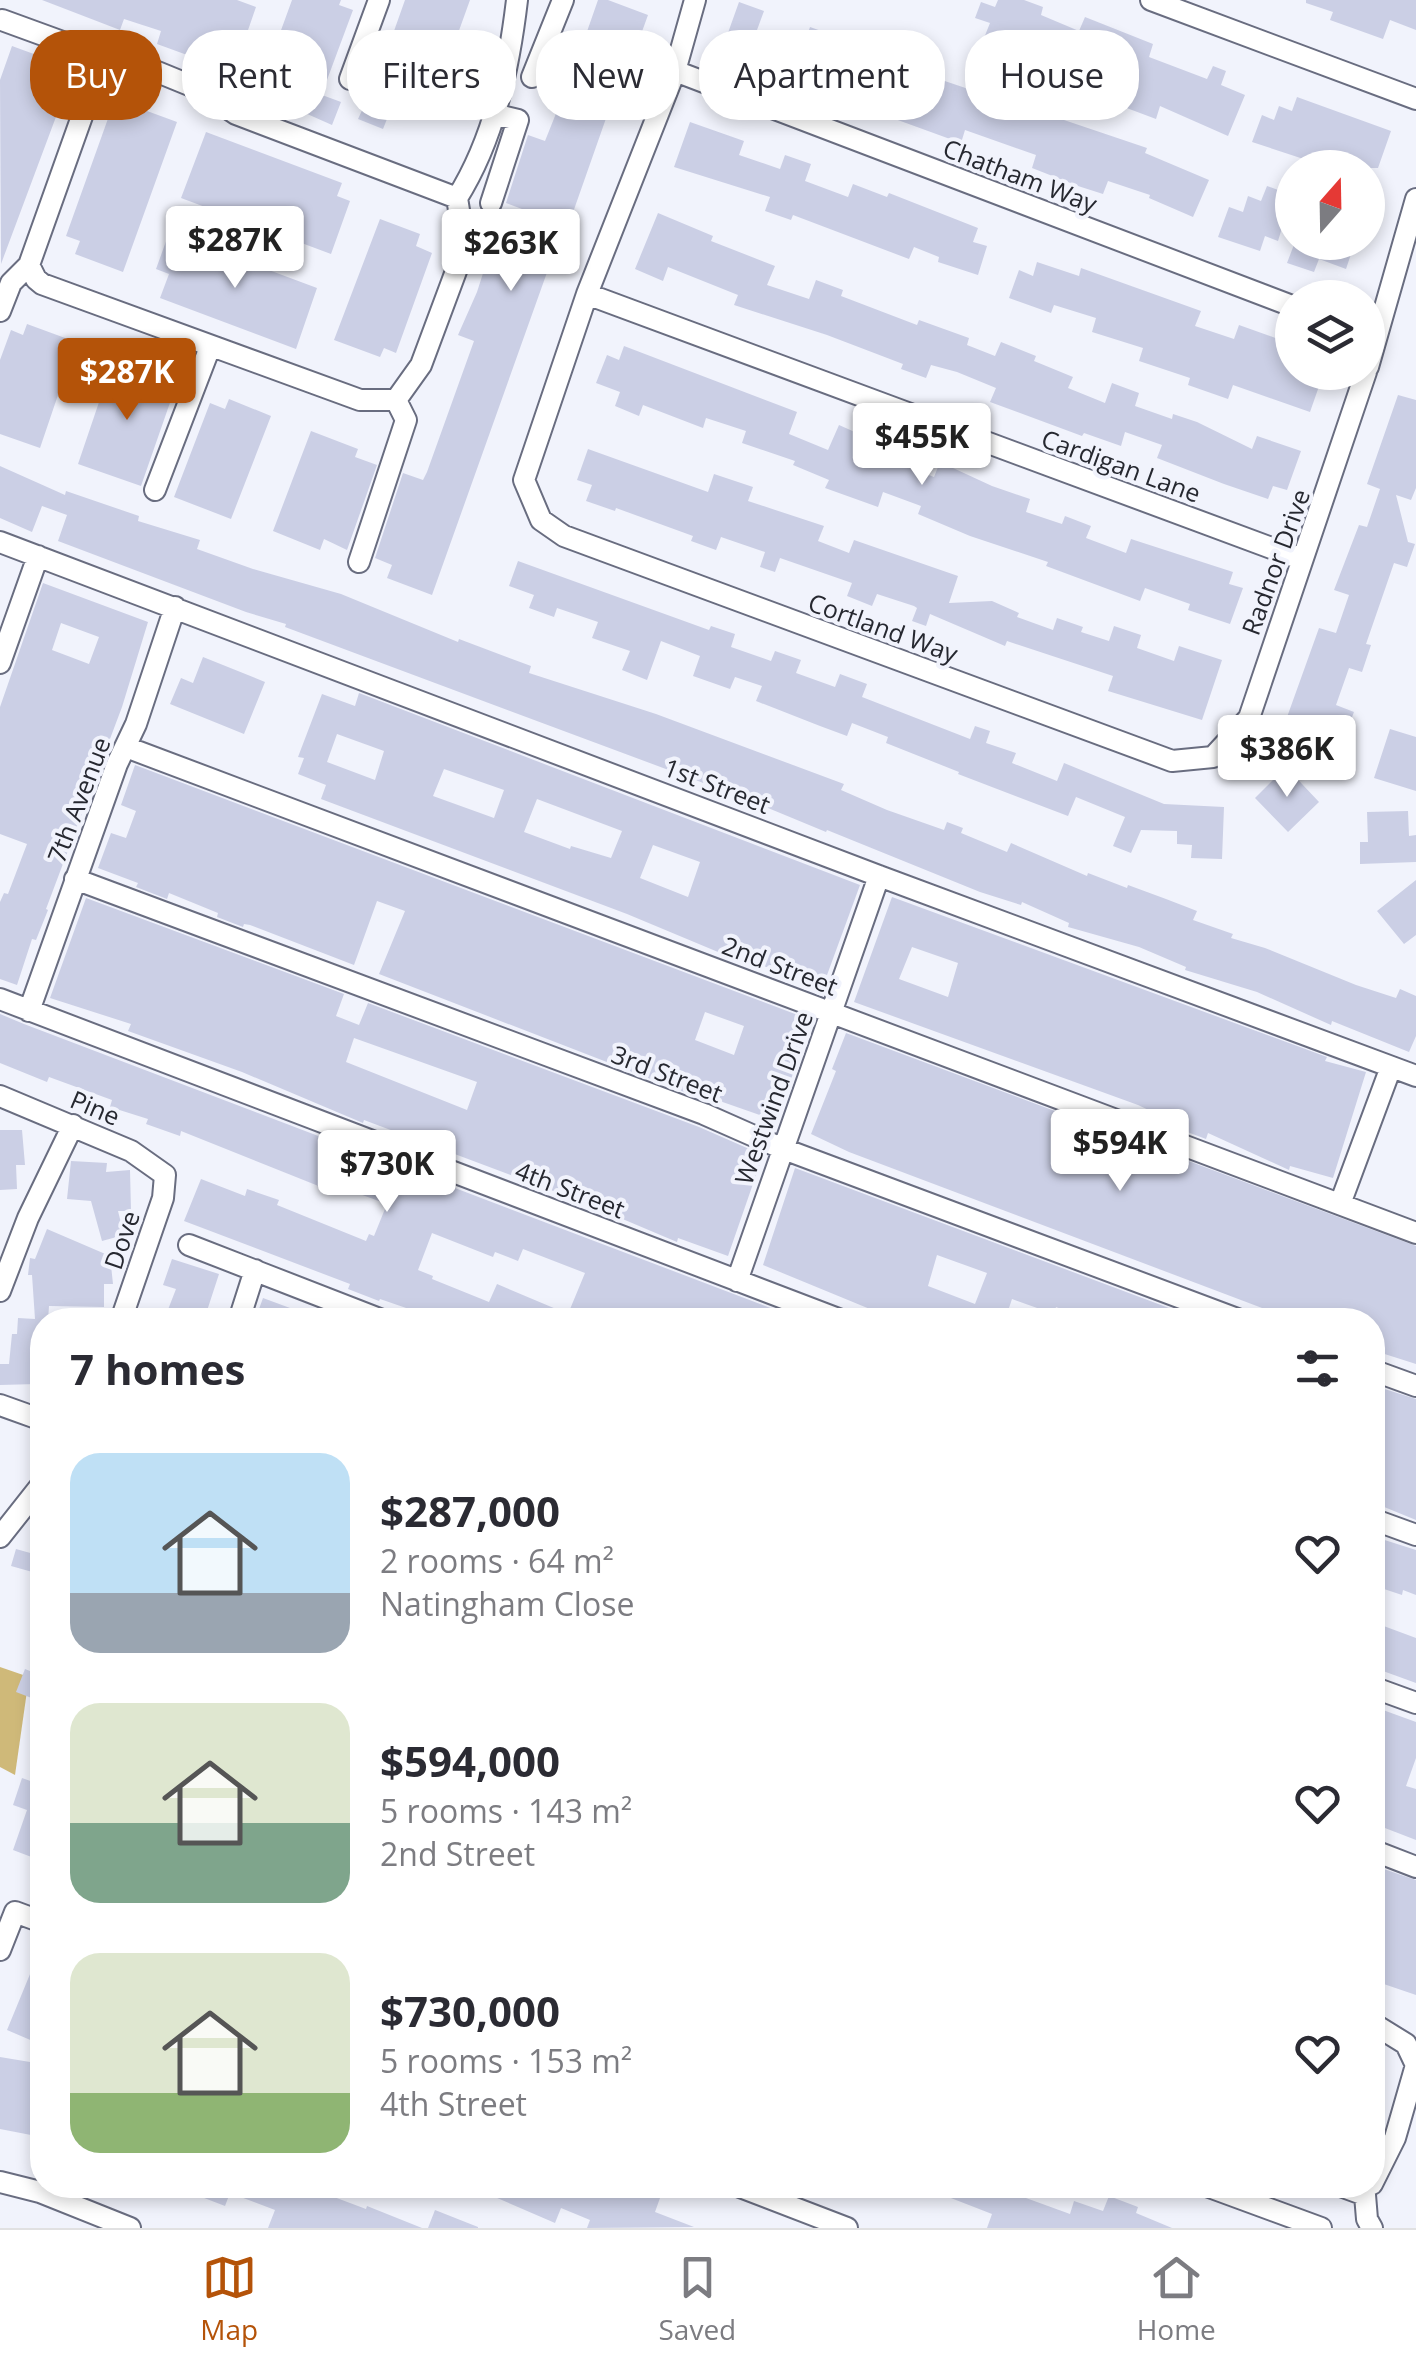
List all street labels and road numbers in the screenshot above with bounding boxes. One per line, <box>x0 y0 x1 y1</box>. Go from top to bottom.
street label: Chatham Way <box>939 130 1103 220</box>
street label: Cardigan Lane <box>1037 421 1206 510</box>
street label: Radnor Drive <box>1233 484 1317 639</box>
street label: Cortland Way <box>804 584 963 670</box>
street label: 7th Avenue <box>39 732 118 867</box>
street label: 1st Street <box>659 749 776 821</box>
street label: 2nd Street <box>718 927 843 1003</box>
street label: Westwind Drive <box>726 1006 820 1189</box>
street label: 3rd Street <box>607 1036 728 1110</box>
street label: Pine <box>65 1082 125 1133</box>
street label: 4th Street <box>511 1153 630 1226</box>
street label: Dove <box>95 1206 147 1273</box>

